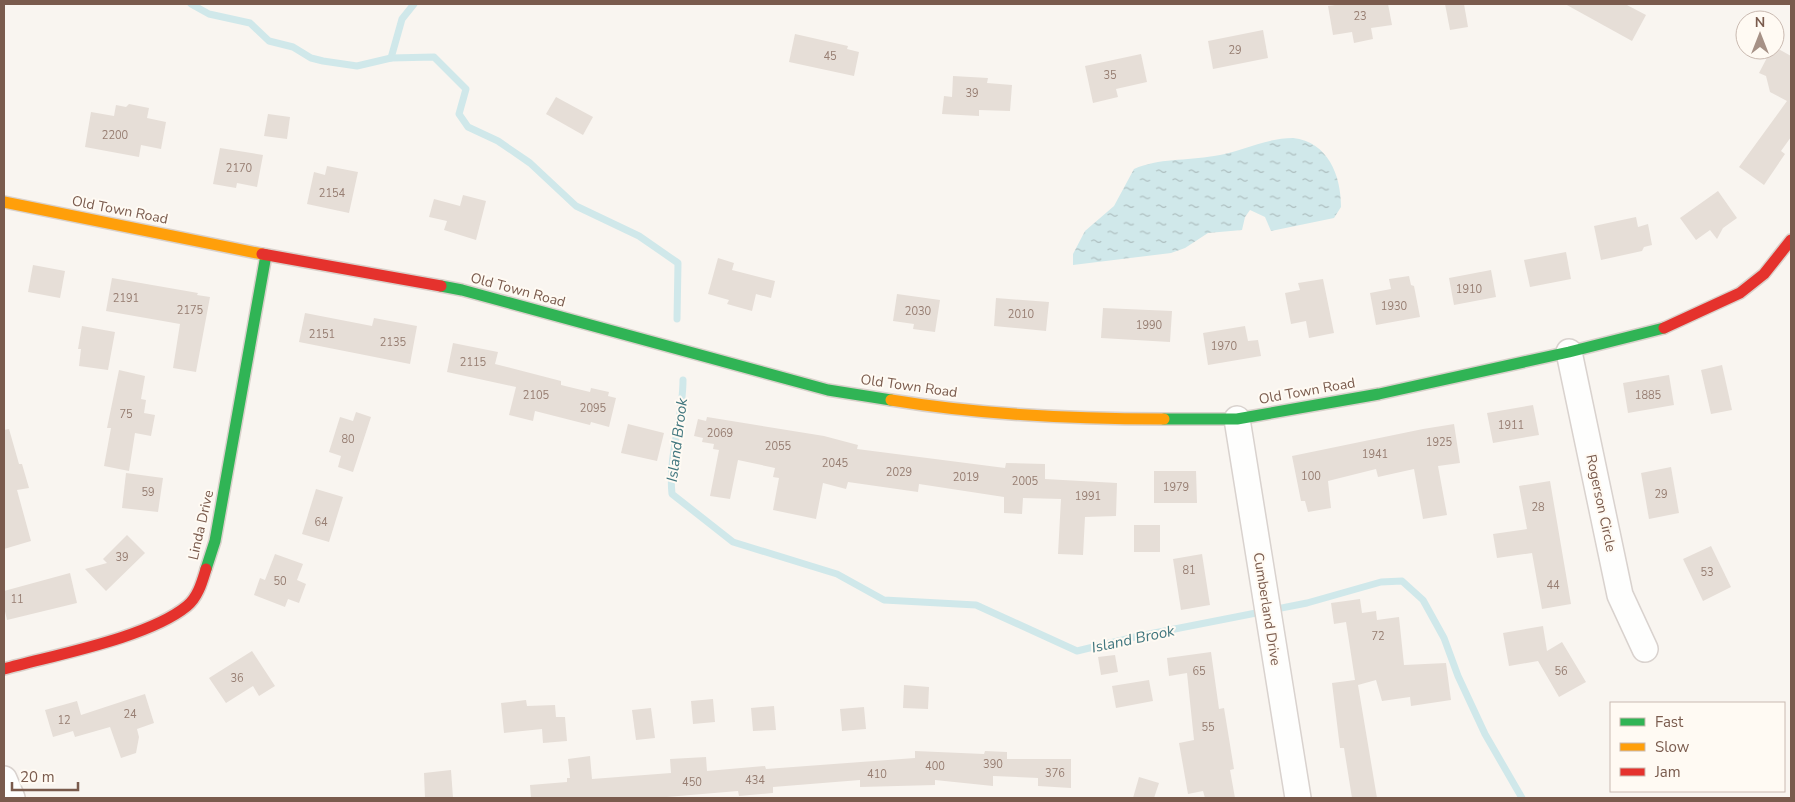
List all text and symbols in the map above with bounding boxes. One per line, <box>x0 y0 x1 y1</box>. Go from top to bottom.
house number: 23 <box>1353 9 1367 24</box>
north arrow <box>1735 10 1785 60</box>
text: N <box>1755 13 1765 32</box>
house number: 29 <box>1228 43 1242 58</box>
house number: 45 <box>823 49 837 64</box>
house number: 35 <box>1103 68 1117 83</box>
house number: 39 <box>965 86 979 101</box>
house number: 2200 <box>102 128 129 143</box>
house number: 2170 <box>226 161 253 176</box>
house number: 2154 <box>319 186 346 201</box>
street label: Old Town Road <box>70 191 170 229</box>
street label: Old Town Road <box>468 268 568 312</box>
house number: 1910 <box>1456 282 1483 297</box>
house number: 2191 <box>113 291 139 306</box>
house number: 1930 <box>1381 299 1408 314</box>
house number: 2175 <box>177 303 204 318</box>
house number: 2030 <box>905 304 932 319</box>
house number: 2010 <box>1008 307 1035 322</box>
house number: 1990 <box>1136 318 1163 333</box>
house number: 2151 <box>309 327 335 342</box>
house number: 2135 <box>380 335 407 350</box>
house number: 1970 <box>1211 339 1238 354</box>
house number: 2115 <box>460 355 487 370</box>
street label: Old Town Road <box>859 370 959 402</box>
street label: Old Town Road <box>1257 373 1357 409</box>
house number: 2105 <box>523 388 550 403</box>
house number: 1885 <box>1635 388 1662 403</box>
water label: Island Brook <box>662 397 692 483</box>
house number: 2095 <box>580 401 607 416</box>
house number: 75 <box>119 407 133 422</box>
house number: 1911 <box>1498 418 1524 433</box>
house number: 2069 <box>707 426 733 441</box>
house number: 80 <box>341 432 355 447</box>
house number: 1925 <box>1426 435 1453 450</box>
house number: 2055 <box>765 439 792 454</box>
house number: 1941 <box>1362 447 1388 462</box>
street label: Rogerson Circle <box>1581 452 1621 554</box>
house number: 2045 <box>822 456 849 471</box>
house number: 2029 <box>886 465 912 480</box>
house number: 100 <box>1301 469 1321 484</box>
house number: 2019 <box>953 470 979 485</box>
house number: 2005 <box>1012 474 1039 489</box>
house number: 1979 <box>1163 480 1189 495</box>
house number: 59 <box>141 485 155 500</box>
house number: 29 <box>1654 487 1668 502</box>
street label: Linda Drive <box>184 488 218 562</box>
house number: 1991 <box>1075 489 1101 504</box>
house number: 28 <box>1531 500 1545 515</box>
house number: 64 <box>314 515 328 530</box>
house number: 39 <box>115 550 129 565</box>
street label: Cumberland Drive <box>1249 551 1285 667</box>
house number: 81 <box>1182 563 1196 578</box>
house number: 53 <box>1700 565 1714 580</box>
house number: 50 <box>273 574 287 589</box>
house number: 44 <box>1546 578 1560 593</box>
house number: 11 <box>10 592 24 607</box>
water label: Island Brook <box>1090 620 1177 658</box>
house number: 72 <box>1371 629 1385 644</box>
house number: 65 <box>1192 664 1206 679</box>
house number: 56 <box>1554 664 1568 679</box>
house number: 36 <box>230 671 244 686</box>
legend <box>1610 702 1785 792</box>
house number: 24 <box>123 707 137 722</box>
text: Fast <box>1655 712 1684 732</box>
house number: 12 <box>57 713 71 728</box>
house number: 55 <box>1201 720 1215 735</box>
text: Slow <box>1655 737 1690 757</box>
house number: 390 <box>983 757 1003 772</box>
house number: 400 <box>925 759 945 774</box>
scale bar <box>12 760 79 792</box>
text: Jam <box>1654 762 1681 782</box>
house number: 376 <box>1045 766 1065 781</box>
text: 20 m <box>20 767 55 787</box>
house number: 410 <box>867 767 887 782</box>
house number: 434 <box>745 773 765 788</box>
house number: 450 <box>682 775 702 790</box>

